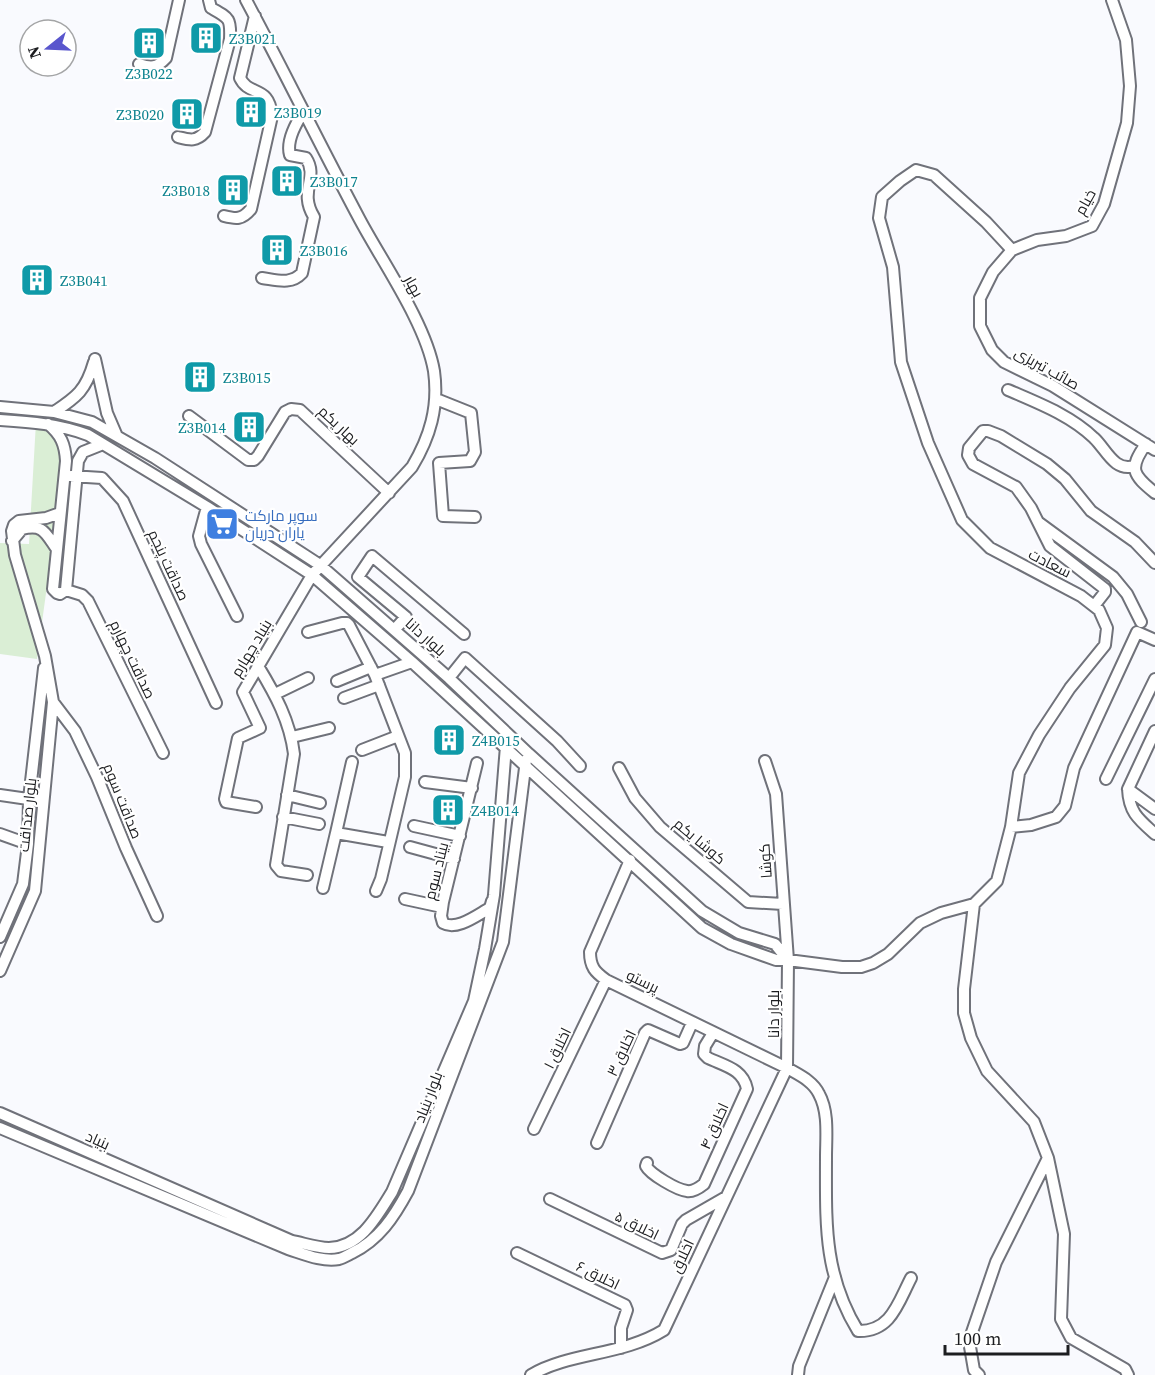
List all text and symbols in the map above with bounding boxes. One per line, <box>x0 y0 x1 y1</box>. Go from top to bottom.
north arrow <box>18 18 78 78</box>
building icon: Z3B021 <box>188 20 224 56</box>
building icon: Z3B022 <box>131 25 167 61</box>
place label: Z3B021 <box>229 28 277 49</box>
text: N <box>21 43 46 62</box>
place label: Z3B022 <box>125 63 173 84</box>
building icon: Z3B019 <box>233 94 269 130</box>
building icon: Z3B020 <box>169 96 205 132</box>
place label: Z3B019 <box>274 102 322 123</box>
place label: Z3B020 <box>116 104 164 125</box>
building icon: Z3B017 <box>269 163 305 199</box>
place label: Z3B017 <box>310 171 358 192</box>
building icon: Z3B018 <box>215 172 251 208</box>
place label: Z3B018 <box>162 180 210 201</box>
street label: خیام <box>1069 185 1101 219</box>
building icon: Z3B016 <box>259 232 295 268</box>
place label: Z3B016 <box>300 240 348 261</box>
building icon: Z3B041 <box>19 262 55 298</box>
place label: Z3B041 <box>60 270 108 291</box>
street label: بهار <box>399 270 429 301</box>
street label: صائب تبریزی <box>1011 342 1083 394</box>
building icon: Z3B015 <box>182 359 218 395</box>
place label: Z3B015 <box>223 367 271 388</box>
street label: بهار یکم <box>314 400 364 450</box>
building icon: Z3B014 <box>231 409 267 445</box>
place label: Z3B014 <box>178 417 226 438</box>
place label: سوپر مارکت یاران دریان <box>245 505 318 543</box>
supermarket icon: سوپر مارکت یاران دریان <box>204 506 240 542</box>
street label: صداقت پنجم <box>143 526 195 604</box>
street label: سعادت <box>1025 543 1075 583</box>
street label: بلوار دانا <box>401 613 451 661</box>
street label: بنیاد چهارم <box>226 615 276 681</box>
street label: صداقت چهارم <box>105 616 161 702</box>
building icon: Z4B015 <box>431 722 467 758</box>
place label: Z4B015 <box>472 730 520 751</box>
street label: صداقت سوم <box>98 760 148 842</box>
street label: بلوار صداقت <box>13 777 41 853</box>
building icon: Z4B014 <box>430 792 466 828</box>
place label: Z4B014 <box>471 800 519 821</box>
street label: کوشا یکم <box>669 813 731 869</box>
street label: بیناد سوم <box>419 840 453 902</box>
street label: کوشا <box>753 843 777 879</box>
street label: پرستو <box>623 964 663 998</box>
street label: بلوار دانا <box>763 990 784 1038</box>
street label: اخلاق ۱ <box>538 1024 576 1072</box>
street label: اخلاق ۳ <box>601 1026 641 1080</box>
street label: بلوار بنیاد <box>409 1068 447 1126</box>
street label: اخلاق ۴ <box>694 1099 734 1153</box>
street label: بنیاد <box>83 1125 113 1155</box>
street label: اخلاق ۵ <box>611 1205 663 1245</box>
street label: اخلاق <box>665 1236 699 1276</box>
street label: اخلاق ۶ <box>573 1255 623 1295</box>
scale bar <box>945 1318 1068 1356</box>
text: 100 m <box>954 1326 1001 1351</box>

